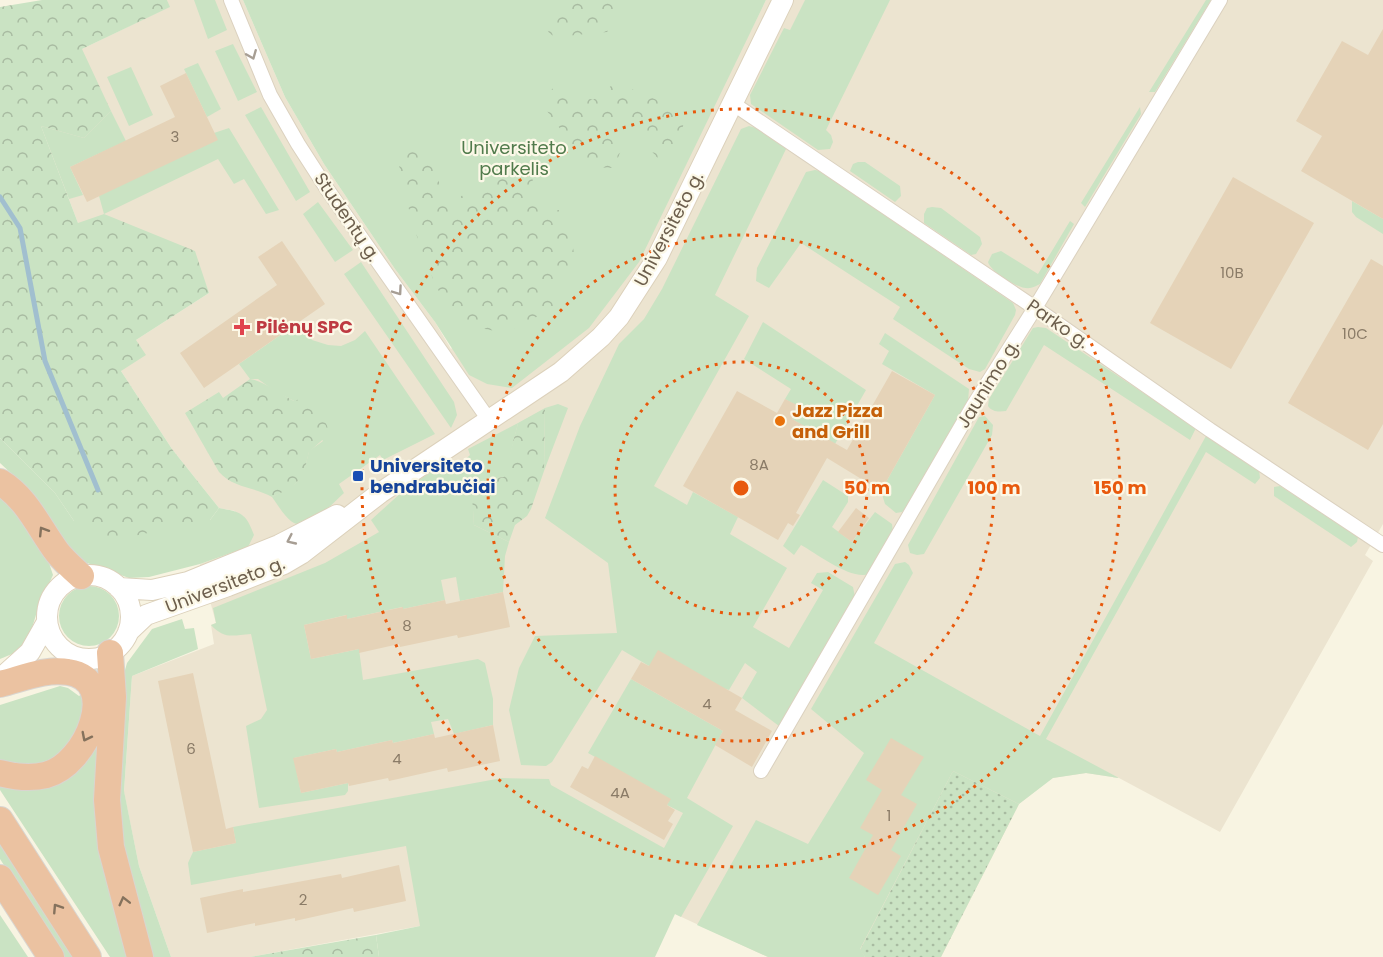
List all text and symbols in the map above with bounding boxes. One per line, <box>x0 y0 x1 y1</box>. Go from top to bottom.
one-way arrow <box>245 48 257 59</box>
house number: 3 <box>171 126 179 147</box>
park label: Universiteto parkelis <box>461 135 567 181</box>
street label: Studentų g. <box>308 167 386 266</box>
street label: Universiteto g. <box>628 167 709 290</box>
house number: 10B <box>1220 262 1244 283</box>
one-way arrow <box>391 285 402 296</box>
street label: Parko g. <box>1022 293 1094 354</box>
place label: Pilėnų SPC <box>256 314 353 339</box>
marker: Pilėnų SPC <box>233 318 251 336</box>
house number: 10C <box>1342 323 1368 344</box>
street label: Jaunimo g. <box>950 335 1025 433</box>
place label: Jazz Pizza and Grill <box>792 398 883 444</box>
marker: Jazz Pizza and Grill <box>773 414 787 428</box>
place label: Universiteto bendrabučiai <box>370 453 496 499</box>
house number: 8A <box>749 454 769 475</box>
marker: Universiteto bendrabučiai <box>351 469 365 483</box>
text: 50 m <box>844 475 890 500</box>
text: 100 m <box>967 475 1021 500</box>
text: 150 m <box>1093 475 1147 500</box>
centre of rings <box>731 478 751 498</box>
one-way arrow <box>39 527 51 537</box>
one-way arrow <box>286 532 297 544</box>
street label: Universiteto g. <box>161 550 288 619</box>
house number: 8 <box>402 615 412 636</box>
house number: 4 <box>702 693 712 714</box>
one-way arrow <box>82 731 94 742</box>
house number: 6 <box>186 738 196 759</box>
house number: 4 <box>392 748 402 769</box>
house number: 4A <box>610 782 630 803</box>
house number: 1 <box>887 805 891 826</box>
house number: 2 <box>299 889 307 910</box>
one-way arrow <box>119 896 132 906</box>
one-way arrow <box>52 904 64 914</box>

